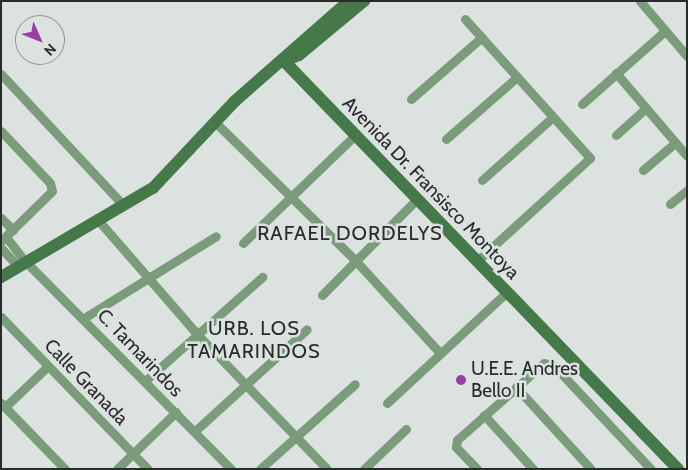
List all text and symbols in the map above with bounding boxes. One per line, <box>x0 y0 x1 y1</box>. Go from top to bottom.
north arrow <box>15 15 65 65</box>
text: N <box>40 40 60 60</box>
street label: Avenida Dr. Fransisco Montoya <box>338 92 524 284</box>
district label: RAFAEL DORDELYS <box>255 221 445 245</box>
street label: C. Tamarindos <box>92 304 188 402</box>
district label: URB. LOS TAMARINDOS <box>186 317 322 364</box>
street label: Calle Granada <box>39 334 133 430</box>
place label: U.E.E. Andres Bello II <box>471 358 578 402</box>
marker: U.E.E. Andres Bello II <box>455 374 467 386</box>

